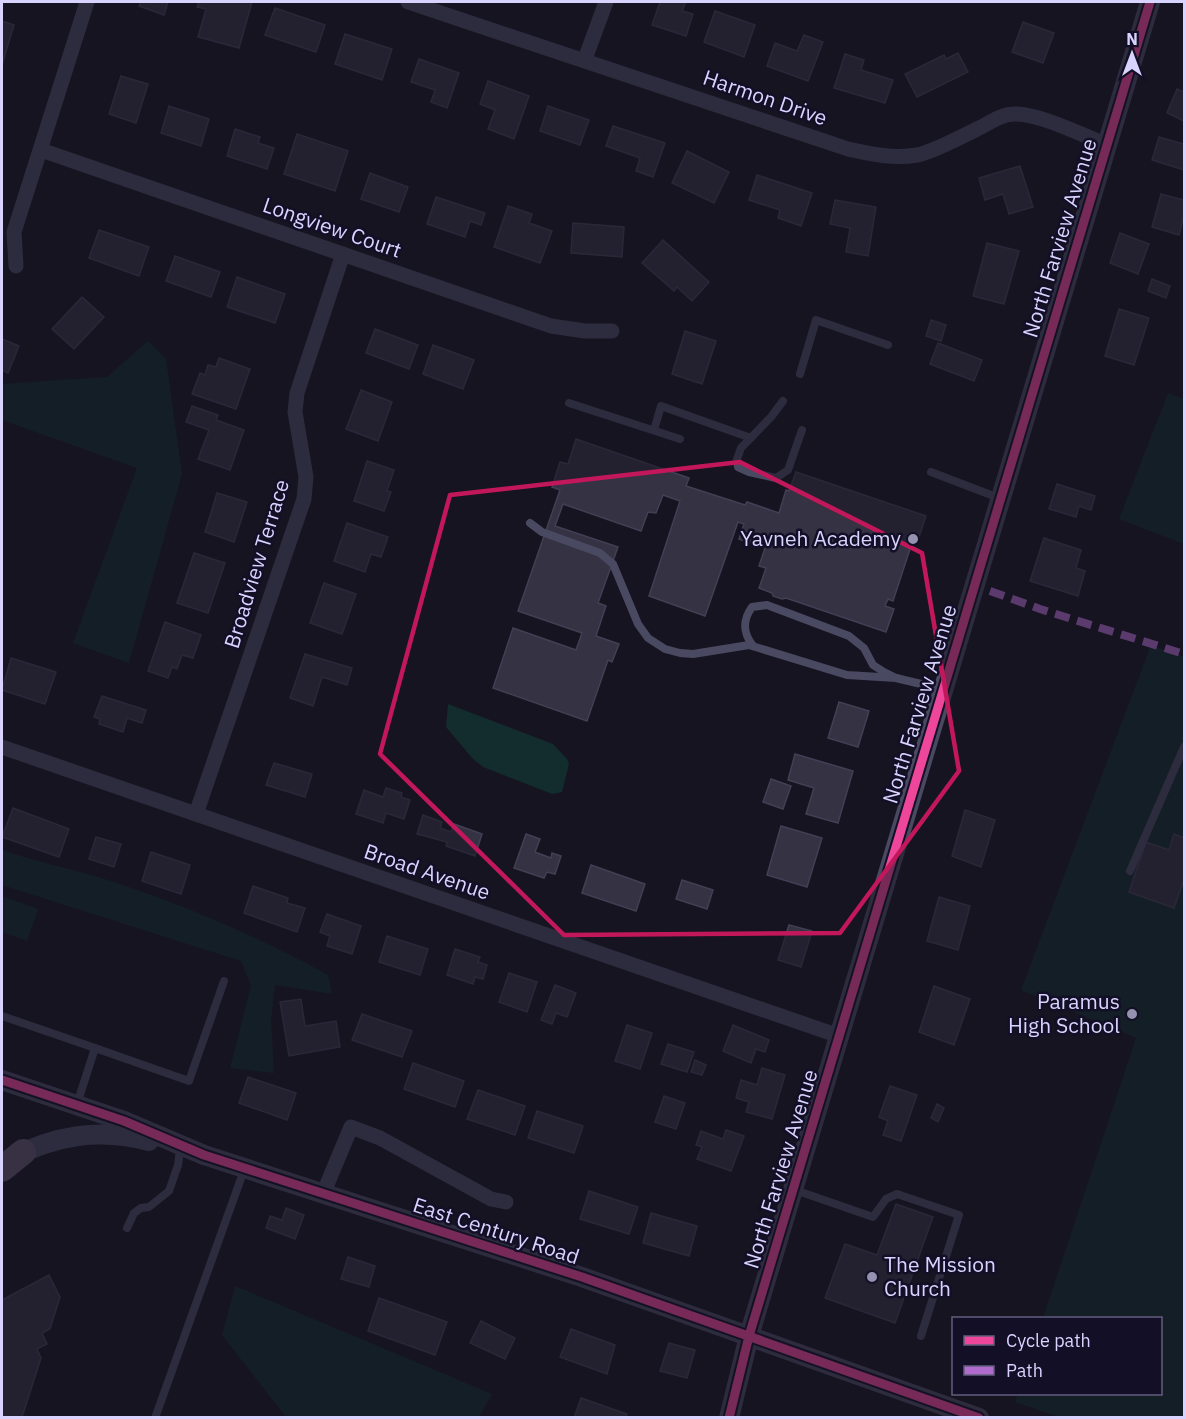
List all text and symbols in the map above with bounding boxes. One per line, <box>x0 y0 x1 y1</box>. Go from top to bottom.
north arrow <box>1102 24 1162 84</box>
text: N <box>1126 29 1138 49</box>
street label: Harmon Drive <box>700 63 831 131</box>
street label: North Farview Avenue <box>1015 135 1103 341</box>
street label: Longview Court <box>259 190 405 264</box>
street label: Broadview Terrace <box>217 476 295 652</box>
place label: Yavneh Academy <box>740 524 902 552</box>
marker: Yavneh Academy <box>906 532 920 546</box>
street label: North Farview Avenue <box>875 601 963 807</box>
street label: Broad Avenue <box>361 836 494 906</box>
place label: Paramus High School <box>1008 987 1120 1039</box>
marker: Paramus High School <box>1125 1007 1139 1021</box>
street label: North Farview Avenue <box>736 1066 824 1272</box>
street label: East Century Road <box>410 1190 583 1270</box>
place label: The Mission Church <box>884 1250 996 1302</box>
marker: The Mission Church <box>865 1270 879 1284</box>
legend <box>952 1317 1162 1395</box>
text: Cycle path <box>1006 1329 1091 1352</box>
text: Path <box>1006 1359 1043 1382</box>

